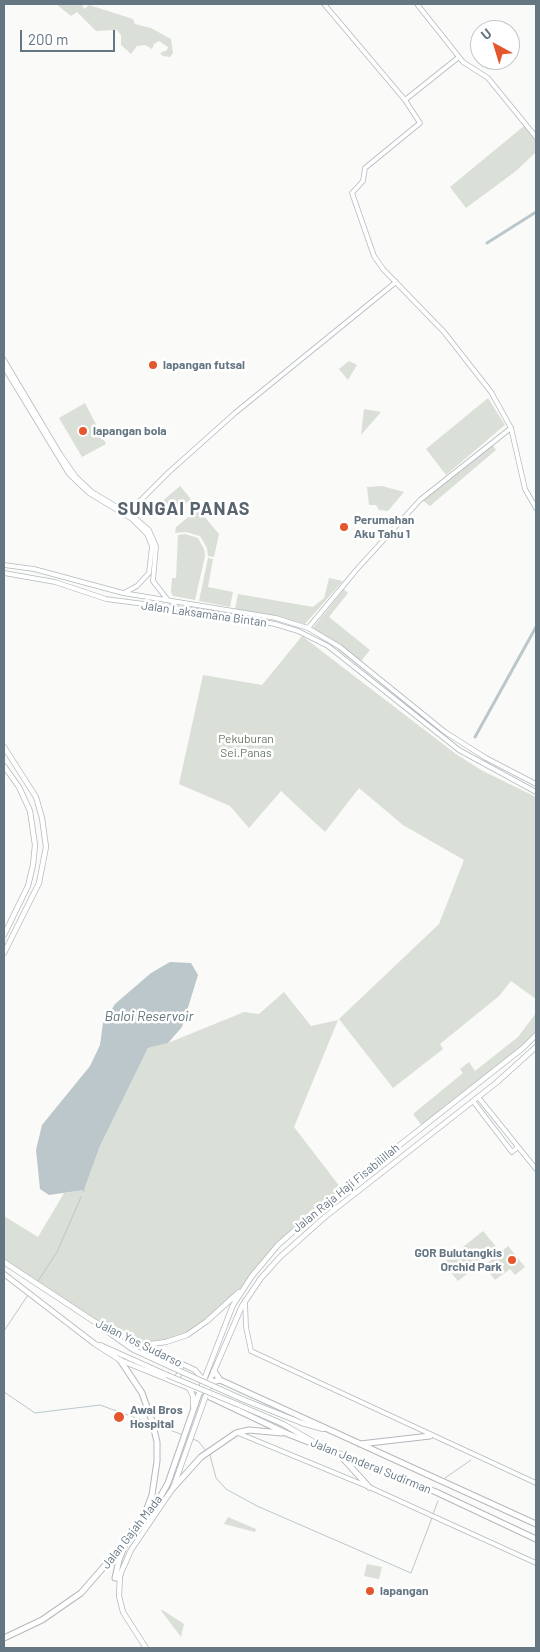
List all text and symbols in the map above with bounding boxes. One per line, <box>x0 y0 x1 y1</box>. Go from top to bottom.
scale bar <box>22 20 118 52</box>
north arrow <box>470 20 520 70</box>
text: U <box>477 24 495 43</box>
text: 200 m <box>28 30 68 48</box>
place label: lapangan futsal <box>163 358 245 372</box>
marker: lapangan futsal <box>147 359 159 371</box>
place label: lapangan bola <box>93 424 167 438</box>
marker: lapangan bola <box>77 425 89 437</box>
district label: SUNGAI PANAS <box>116 498 252 520</box>
place label: Perumahan Aku Tahu 1 <box>354 513 414 541</box>
marker: Perumahan Aku Tahu 1 <box>338 521 350 533</box>
street label: Jalan Laksamana Bintan <box>140 598 268 630</box>
park label: Pekuburan Sei.Panas <box>218 732 274 760</box>
water label: Baloi Reservoir <box>105 1008 193 1024</box>
street label: Jalan Raja Haji Fisabilillah <box>290 1140 402 1236</box>
place label: GOR Bulutangkis Orchid Park <box>414 1246 502 1274</box>
marker: GOR Bulutangkis Orchid Park <box>506 1254 518 1266</box>
street label: Jalan Yos Sudarso <box>93 1316 185 1370</box>
place label: Awal Bros Hospital <box>130 1403 183 1431</box>
marker: Awal Bros Hospital <box>112 1410 126 1424</box>
street label: Jalan Jenderal Sudirman <box>308 1435 434 1497</box>
street label: Jalan Gajah Mada <box>99 1492 165 1572</box>
place label: lapangan <box>380 1584 429 1598</box>
marker: lapangan <box>364 1585 376 1597</box>

